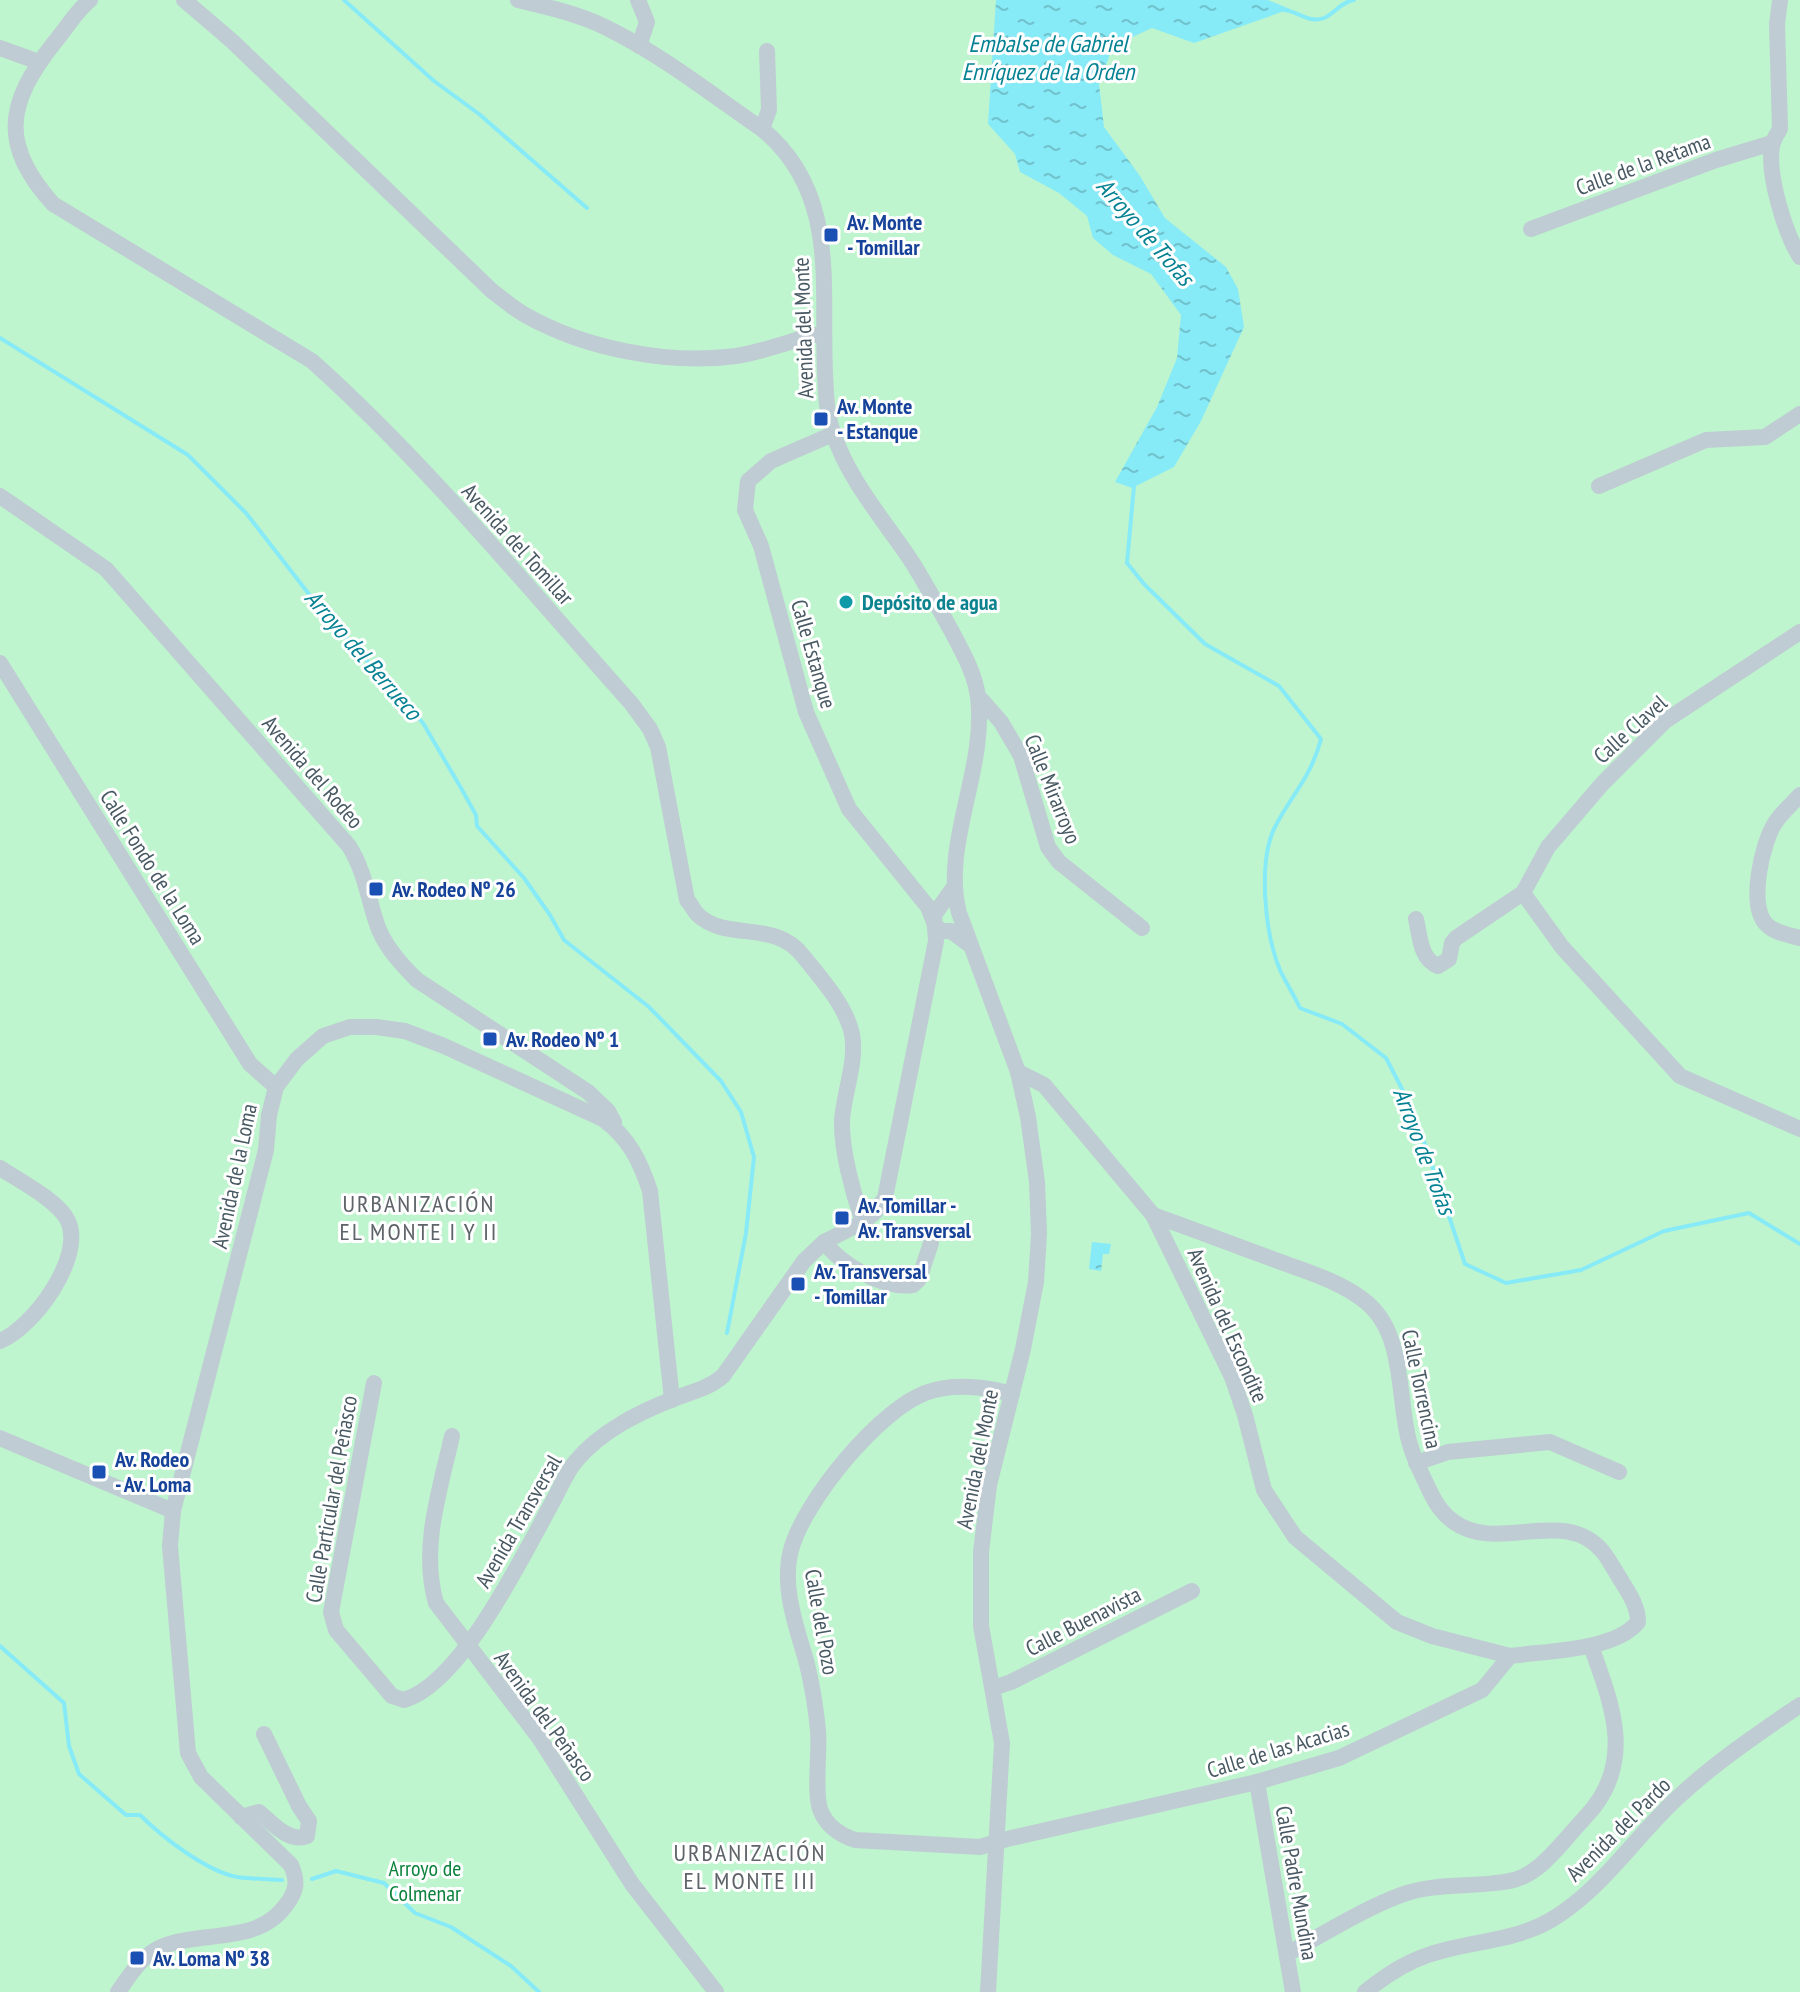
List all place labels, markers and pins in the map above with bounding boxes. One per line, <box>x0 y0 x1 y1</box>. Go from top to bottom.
place label: Av. Monte - Tomillar <box>846 208 922 261</box>
marker: Av. Monte - Tomillar <box>822 226 840 244</box>
place label: Av. Monte - Estanque <box>836 392 918 445</box>
marker: Av. Monte - Estanque <box>812 410 830 428</box>
place label: Depósito de agua <box>862 588 998 616</box>
marker: Depósito de agua <box>837 593 855 611</box>
place label: Av. Rodeo Nº 26 <box>391 875 516 903</box>
marker: Av. Rodeo Nº 26 <box>367 880 385 898</box>
place label: Av. Rodeo Nº 1 <box>505 1025 619 1053</box>
marker: Av. Rodeo Nº 1 <box>481 1030 499 1048</box>
place label: Av. Tomillar - Av. Transversal <box>857 1191 972 1244</box>
marker: Av. Tomillar - Av. Transversal <box>833 1209 851 1227</box>
place label: Av. Transversal - Tomillar <box>813 1257 928 1310</box>
marker: Av. Transversal - Tomillar <box>789 1275 807 1293</box>
place label: Av. Rodeo - Av. Loma <box>114 1445 191 1498</box>
marker: Av. Rodeo - Av. Loma <box>90 1463 108 1481</box>
place label: Av. Loma Nº 38 <box>152 1944 270 1972</box>
marker: Av. Loma Nº 38 <box>128 1949 146 1967</box>

